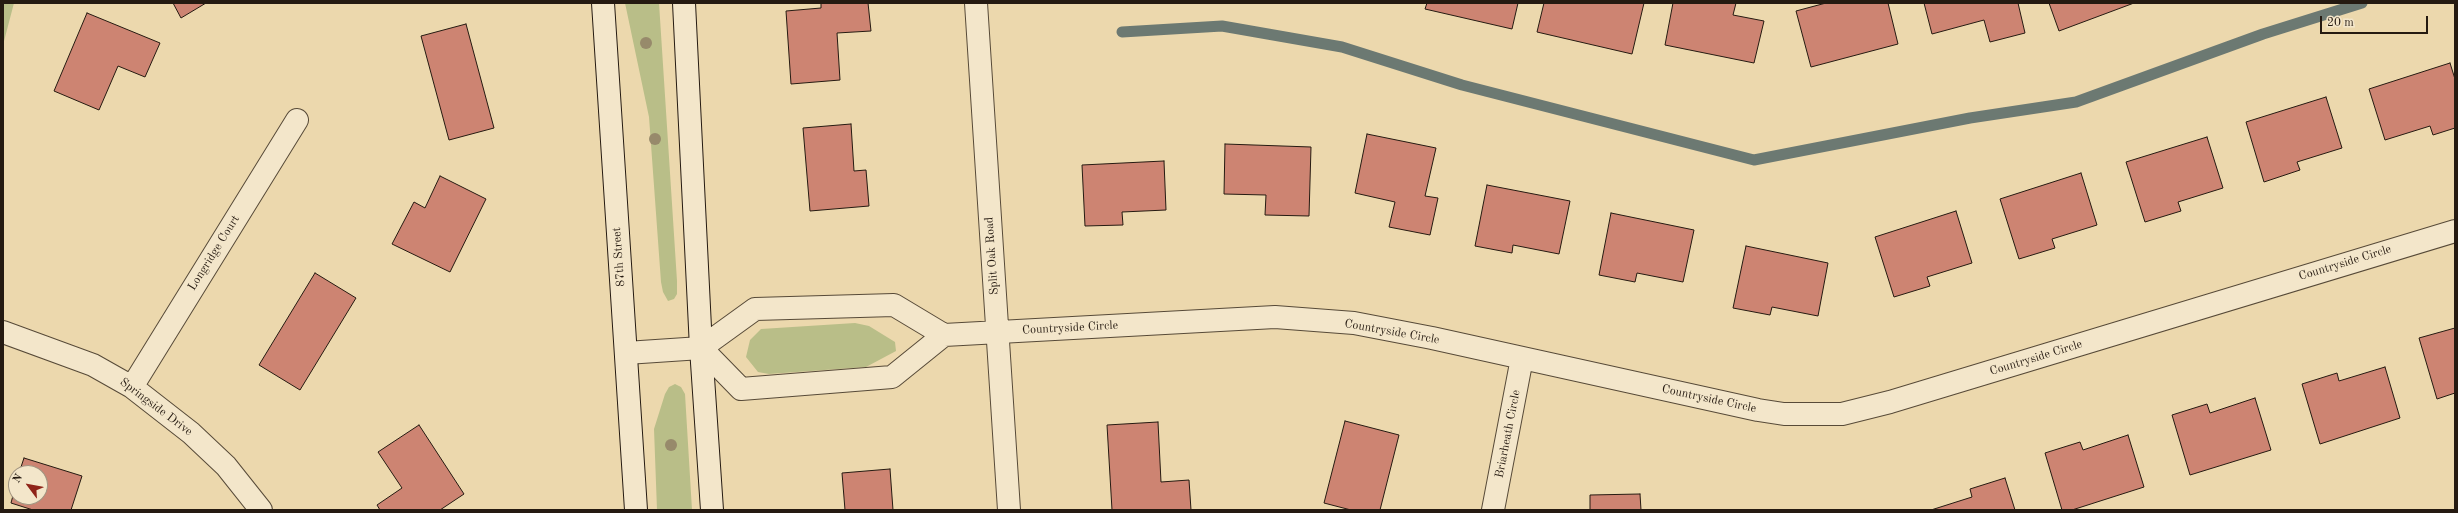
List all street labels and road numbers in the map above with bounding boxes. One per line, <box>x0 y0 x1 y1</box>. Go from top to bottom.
street label: Longridge Court <box>185 213 243 293</box>
street label: Split Oak Road <box>982 216 1002 296</box>
street label: 87th Street <box>610 227 628 287</box>
street label: Countryside Circle <box>2297 242 2393 284</box>
street label: Countryside Circle <box>1343 317 1441 347</box>
street label: Countryside Circle <box>1022 318 1118 338</box>
street label: Countryside Circle <box>1988 337 2084 379</box>
street label: Springside Drive <box>117 375 195 439</box>
street label: Countryside Circle <box>1660 382 1758 416</box>
street label: Briarheath Circle <box>1492 389 1524 479</box>

